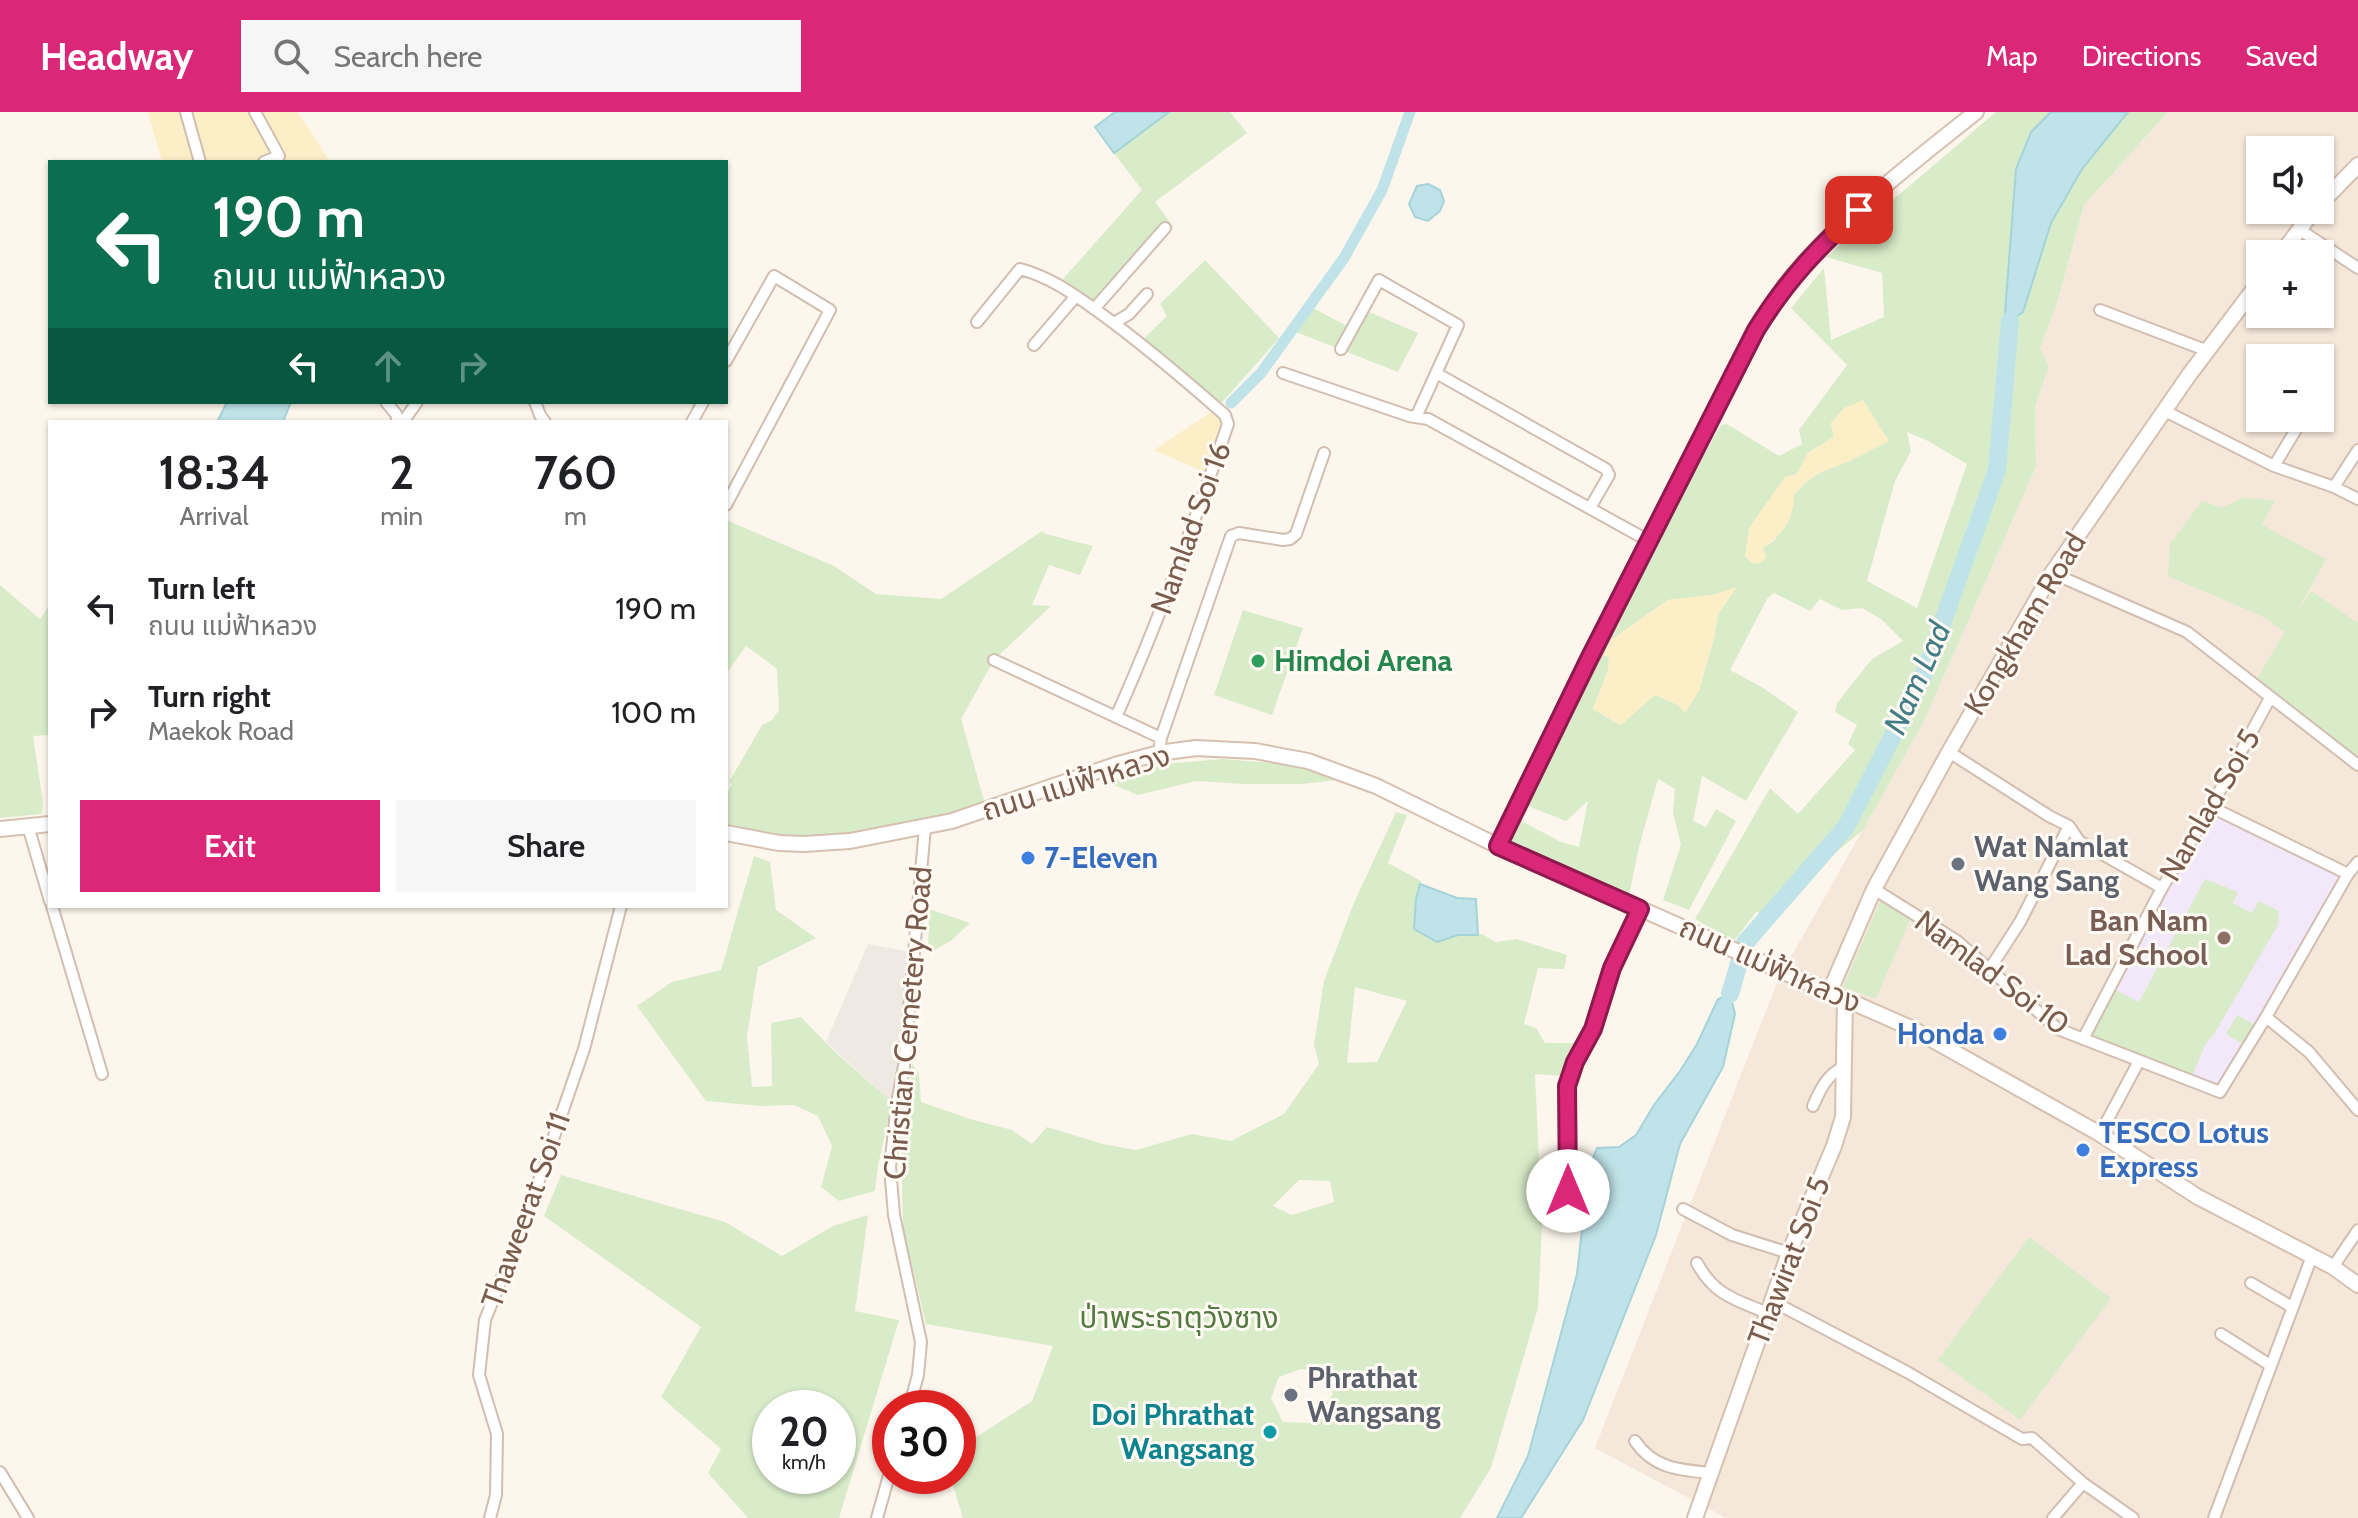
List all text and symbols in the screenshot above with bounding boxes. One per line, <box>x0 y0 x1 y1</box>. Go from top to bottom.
search box <box>241 20 801 92</box>
text: Headway <box>40 33 193 80</box>
icon: search <box>269 34 313 78</box>
text: Search here <box>333 38 482 75</box>
text: Map <box>1986 39 2038 73</box>
text: Directions <box>2082 39 2201 73</box>
text: Saved <box>2245 39 2318 73</box>
map controls <box>2246 136 2334 432</box>
button: sound <box>2246 136 2334 224</box>
pin <box>1825 176 1893 244</box>
text: 190 m <box>212 183 365 251</box>
icon: arrive <box>1837 188 1881 232</box>
icon: left <box>80 192 184 296</box>
button: + <box>2246 240 2334 328</box>
text: ถนน แม่ฟ้าหลวง <box>212 254 446 298</box>
icon: left <box>282 344 326 388</box>
icon: ahead <box>366 344 410 388</box>
icon: right <box>450 344 494 388</box>
button: − <box>2246 344 2334 432</box>
street label: Namlad Soi 16 <box>1142 437 1239 619</box>
text: 18:34 <box>158 443 270 501</box>
text: 2 <box>389 443 414 501</box>
text: 760 <box>533 443 618 501</box>
text: Arrival <box>179 500 249 532</box>
text: min <box>380 500 423 532</box>
text: m <box>564 500 587 532</box>
street label: Kongkham Road <box>1956 526 2094 722</box>
text: Turn left <box>148 570 256 607</box>
icon: left <box>80 586 124 630</box>
text: 190 m <box>615 590 696 627</box>
text: ถนน แม่ฟ้าหลวง <box>148 610 317 642</box>
water label: Nam Lad <box>1875 614 1959 740</box>
place label: Himdoi Arena <box>1274 642 1452 679</box>
marker: Himdoi Arena <box>1249 652 1267 670</box>
text: Turn right <box>148 678 271 715</box>
icon: right <box>80 690 124 734</box>
text: 100 m <box>611 694 696 731</box>
text: Maekok Road <box>148 715 294 747</box>
street label: Namlad Soi 5 <box>2151 722 2268 888</box>
street label: ถนน แม่ฟ้าหลวง <box>977 736 1175 829</box>
button: Exit <box>80 800 380 892</box>
button: Share <box>396 800 696 892</box>
place label: Wat Namlat Wang Sang <box>1974 828 2128 899</box>
place label: 7-Eleven <box>1044 839 1158 876</box>
marker: 7-Eleven <box>1019 849 1037 867</box>
marker: Wat Namlat Wang Sang <box>1949 855 1967 873</box>
street label: Christian Cemetery Road <box>875 865 940 1181</box>
street label: Namlad Soi 10 <box>1908 902 2077 1043</box>
place label: Ban Nam Lad School <box>2065 902 2208 973</box>
street label: ถนน แม่ฟ้าหลวง <box>1673 908 1867 1021</box>
marker: Ban Nam Lad School <box>2215 929 2233 947</box>
place label: Honda <box>1897 1015 1984 1052</box>
marker: Honda <box>1991 1025 2009 1043</box>
street label: Thaweerat Soi 11 <box>473 1107 578 1313</box>
place label: TESCO Lotus Express <box>2099 1114 2269 1185</box>
marker: TESCO Lotus Express <box>2074 1141 2092 1159</box>
position arrow <box>1526 1149 1610 1233</box>
street label: Thawirat Soi 5 <box>1739 1171 1838 1350</box>
park label: ป่าพระธาตุวังซาง <box>1079 1299 1279 1336</box>
place label: Phrathat Wangsang <box>1307 1359 1441 1430</box>
marker: Phrathat Wangsang <box>1282 1386 1300 1404</box>
speed limit sign: 30 <box>872 1390 976 1494</box>
place label: Doi Phrathat Wangsang <box>1091 1396 1254 1467</box>
text: 20 <box>779 1407 829 1456</box>
marker: Doi Phrathat Wangsang <box>1261 1423 1279 1441</box>
text: km/h <box>782 1450 826 1474</box>

